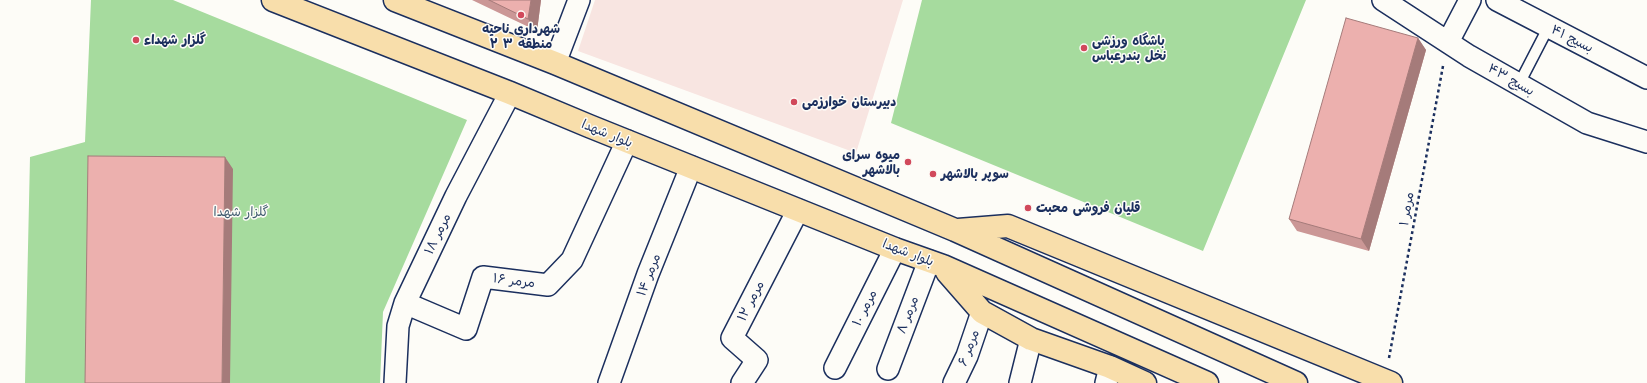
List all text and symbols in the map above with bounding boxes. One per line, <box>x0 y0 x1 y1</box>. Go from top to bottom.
marker: شهرداری ناحیه ۲ منطقه ۳ <box>516 10 526 20</box>
place label: شهرداری ناحیه ۲ منطقه ۳ <box>482 21 560 52</box>
street label: بسیج ۴۱ <box>1548 22 1596 56</box>
place label: گلزار شهداء <box>144 32 206 48</box>
place label: باشگاه ورزشی نخل بندرعباس <box>1092 33 1166 64</box>
marker: گلزار شهداء <box>131 35 141 45</box>
marker: باشگاه ورزشی نخل بندرعباس <box>1079 43 1089 53</box>
street label: بسیج ۴۳ <box>1485 60 1537 100</box>
place label: دبیرستان خوارزمی <box>802 94 896 110</box>
marker: دبیرستان خوارزمی <box>789 97 799 107</box>
street label: بلوار شهدا <box>579 117 635 151</box>
place label: میوه سرای بالاشهر <box>842 147 900 178</box>
marker: میوه سرای بالاشهر <box>903 157 913 167</box>
place label: سوپر بالاشهر <box>941 166 1009 182</box>
marker: سوپر بالاشهر <box>928 169 938 179</box>
street label: مرمر ۱ <box>1396 191 1418 227</box>
place label: قلیان فروشی محبت <box>1036 200 1141 216</box>
marker: قلیان فروشی محبت <box>1023 203 1033 213</box>
park label: گلزار شهدا <box>214 204 268 220</box>
street label: مرمر ۱۸ <box>421 211 455 257</box>
street label: بلوار شهدا <box>880 236 936 270</box>
street label: مرمر ۱۴ <box>634 252 664 298</box>
street label: مرمر ۱۶ <box>492 271 536 291</box>
street label: مرمر ۱۲ <box>734 278 768 324</box>
street label: مرمر ۱۰ <box>849 287 881 329</box>
street label: مرمر ۸ <box>894 294 922 336</box>
street label: مرمر ۶ <box>955 328 983 368</box>

